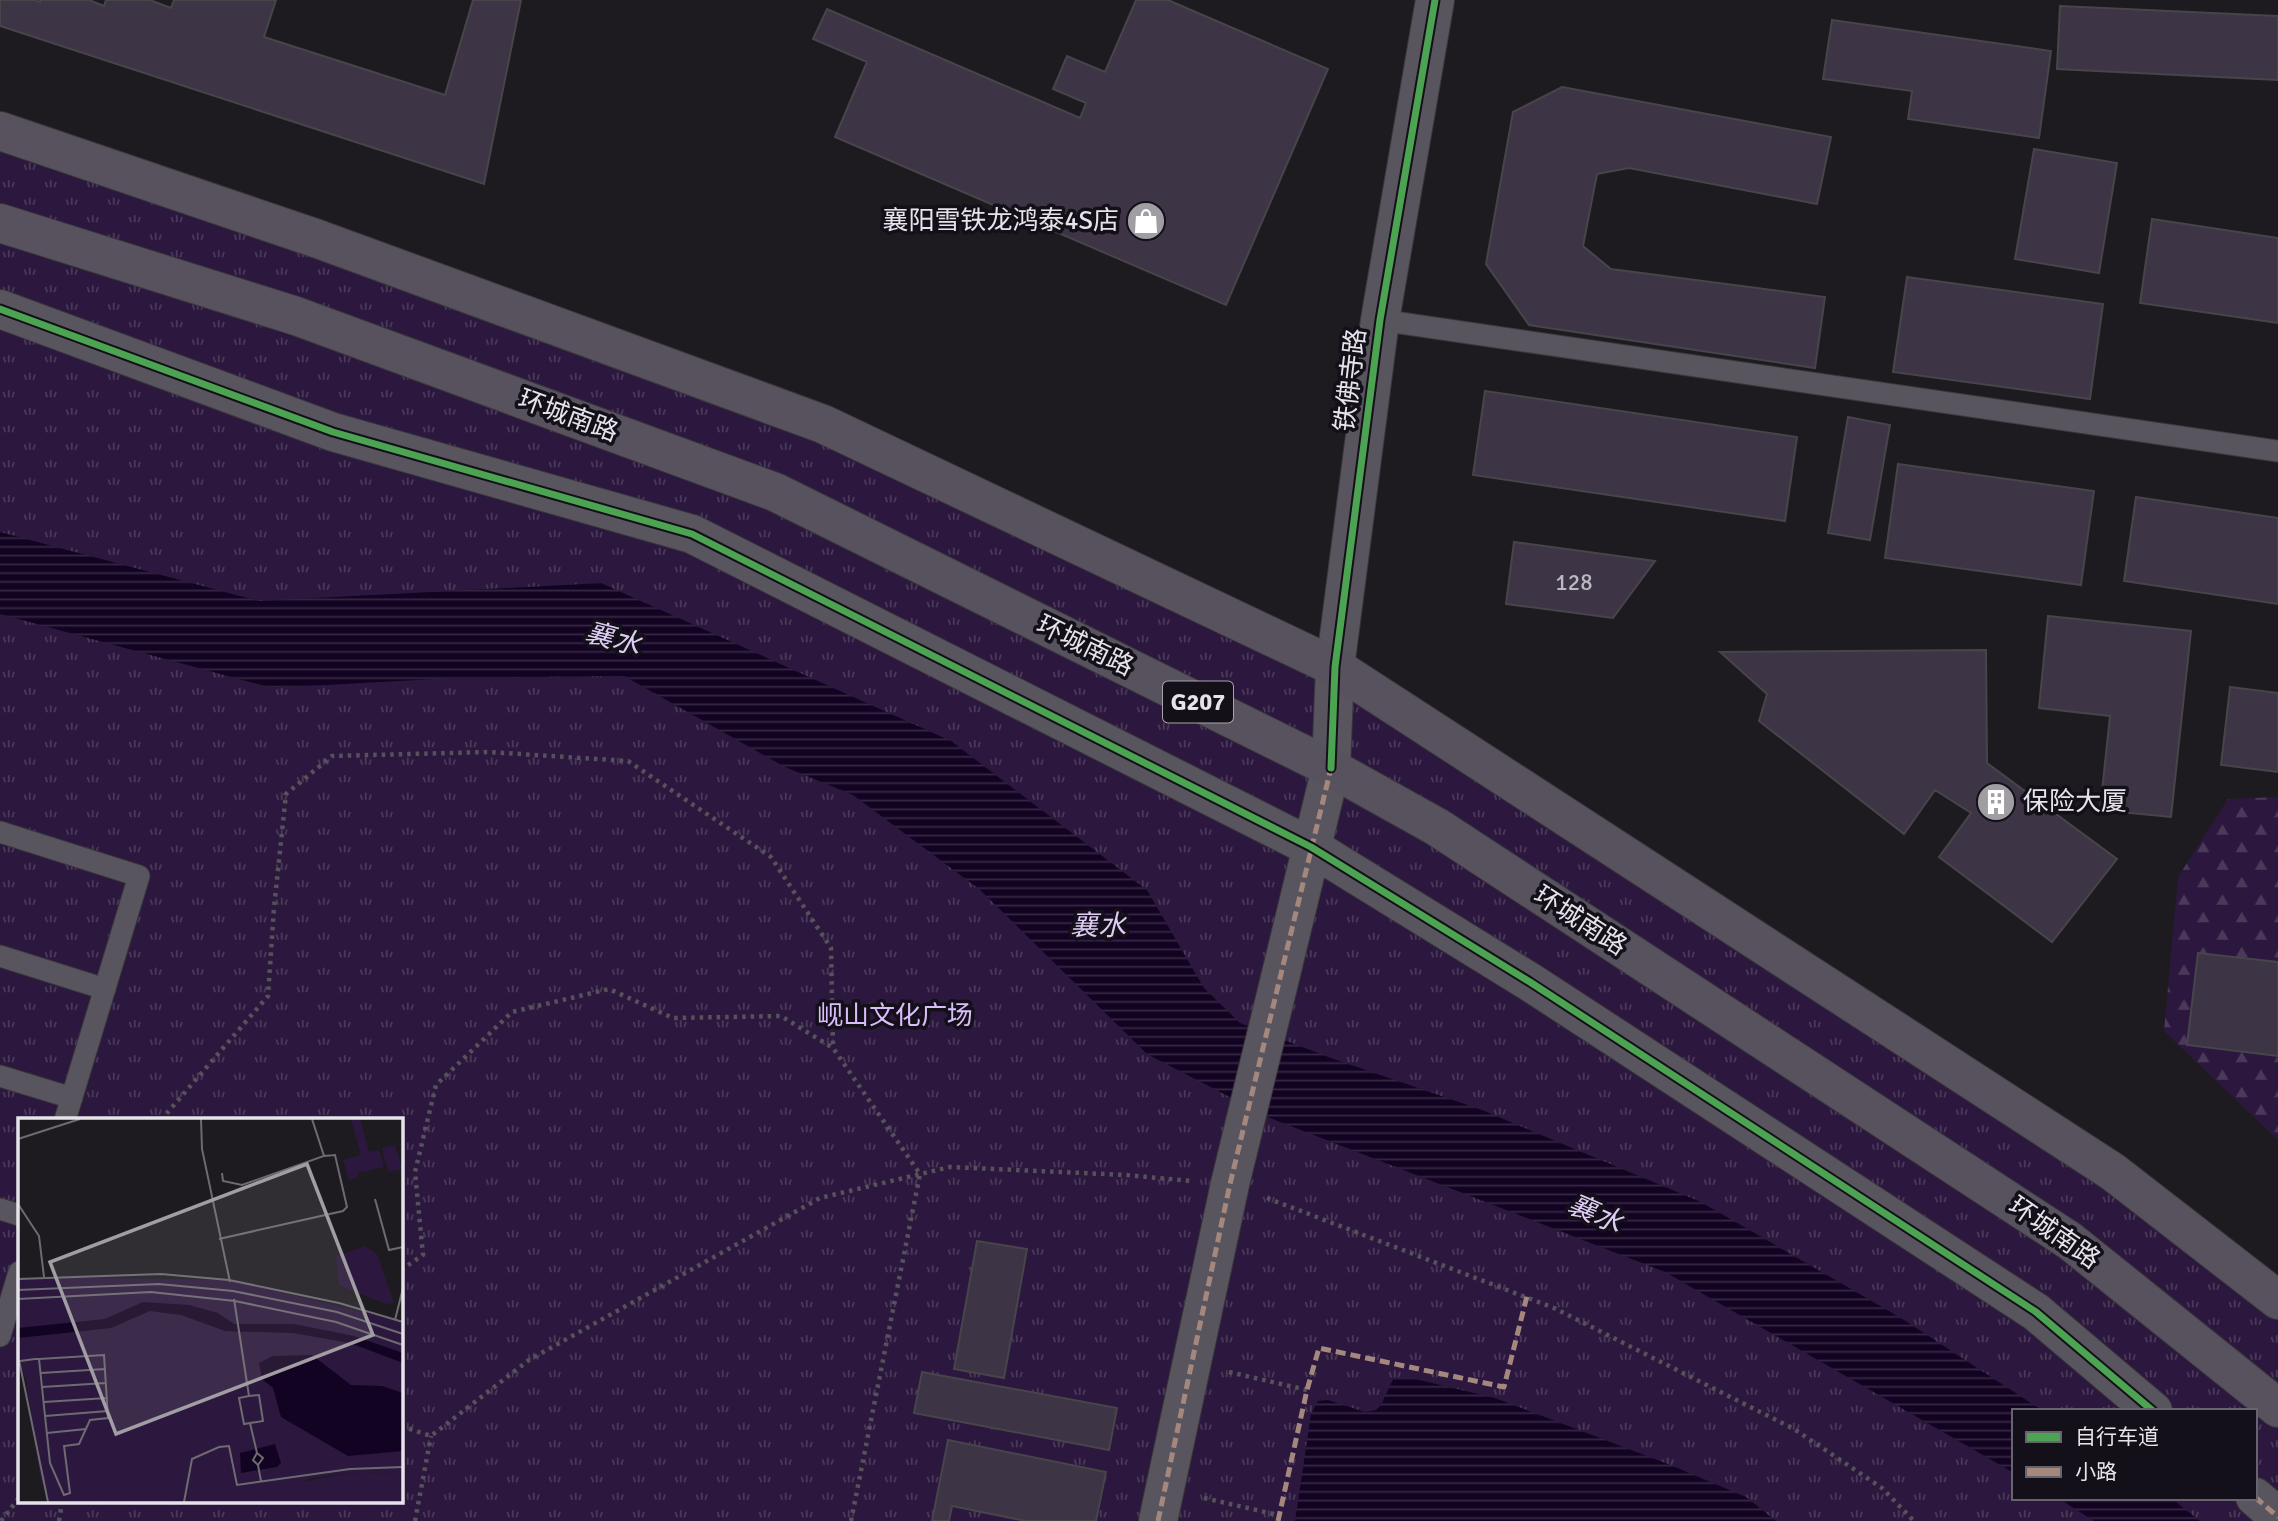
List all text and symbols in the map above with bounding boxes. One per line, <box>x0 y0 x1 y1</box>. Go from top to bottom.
shop icon: 襄阳雪铁龙鸿泰4S店 <box>1125 200 1167 242</box>
place label: 襄阳雪铁龙鸿泰4S店 <box>883 205 1119 237</box>
street label: 铁佛寺路 <box>1329 326 1373 434</box>
street label: 环城南路 <box>514 383 622 449</box>
house number: 128 <box>1555 568 1593 597</box>
street label: 环城南路 <box>1031 609 1139 683</box>
water label: 襄水 <box>582 615 646 663</box>
road number: G207 <box>1163 682 1233 722</box>
building icon: 保险大厦 <box>1975 781 2017 823</box>
place label: 保险大厦 <box>2023 786 2127 818</box>
street label: 环城南路 <box>1528 879 1632 963</box>
water label: 襄水 <box>1070 909 1128 943</box>
park label: 岘山文化广场 <box>817 1000 973 1032</box>
inset map <box>18 1118 402 1504</box>
water label: 襄水 <box>1563 1187 1629 1241</box>
street label: 环城南路 <box>2002 1190 2106 1276</box>
legend <box>2012 1409 2257 1500</box>
text: 自行车道 <box>2075 1424 2159 1450</box>
text: 小路 <box>2075 1459 2117 1485</box>

